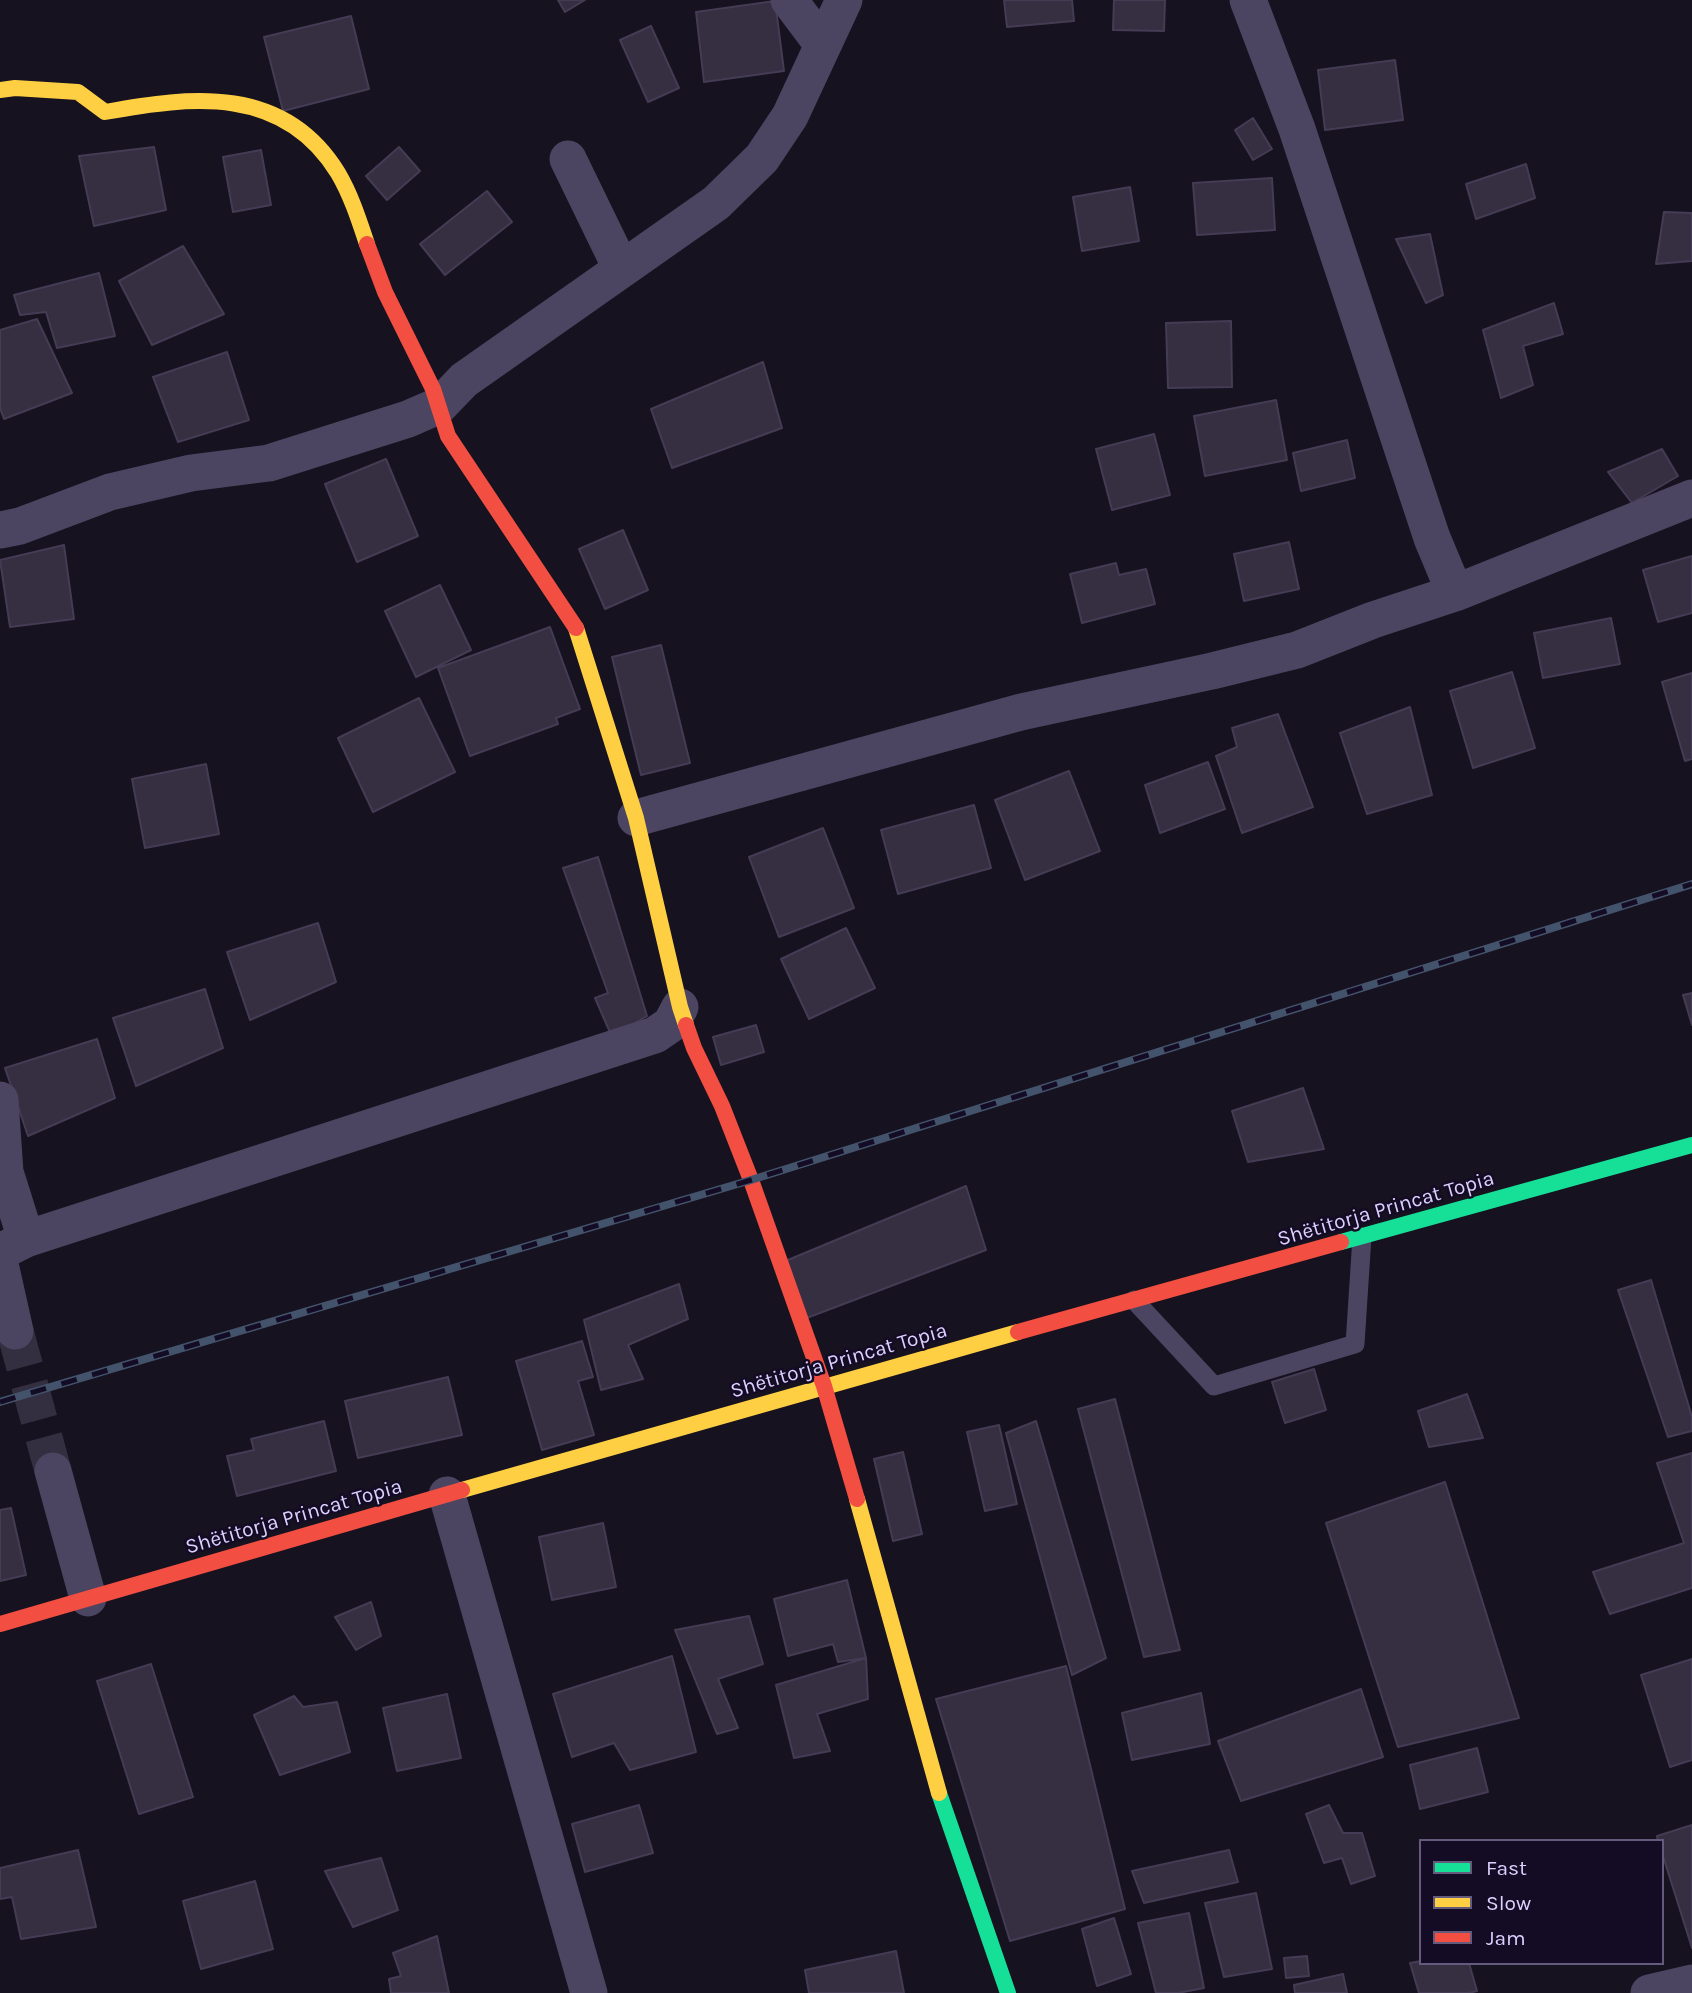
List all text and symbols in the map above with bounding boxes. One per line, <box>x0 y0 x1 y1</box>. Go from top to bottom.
street label: Shëtitorja Princat Topia <box>1275 1166 1497 1252</box>
street label: Shëtitorja Princat Topia <box>728 1318 950 1404</box>
street label: Shëtitorja Princat Topia <box>183 1474 405 1560</box>
legend <box>1419 1839 1664 1965</box>
text: Fast <box>1486 1856 1527 1880</box>
text: Slow <box>1486 1891 1531 1915</box>
text: Jam <box>1486 1926 1526 1950</box>

